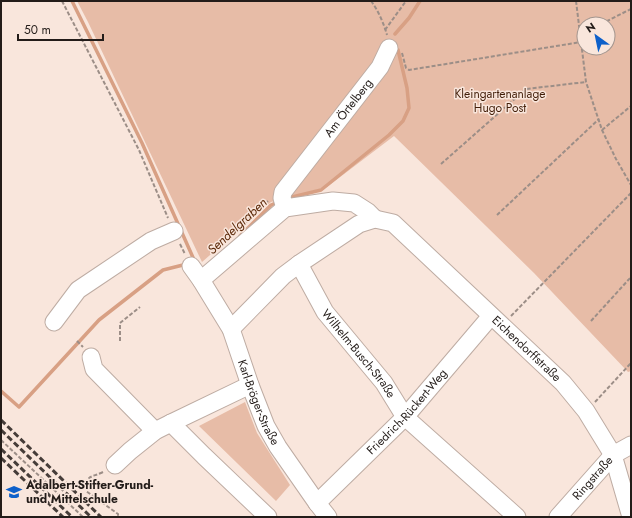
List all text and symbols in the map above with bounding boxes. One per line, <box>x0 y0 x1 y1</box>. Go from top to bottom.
scale bar <box>18 16 103 42</box>
north arrow <box>576 16 616 56</box>
text: N <box>583 19 599 37</box>
text: 50 m <box>24 21 51 39</box>
street label: Am Örtelberg <box>320 75 377 141</box>
park label: Kleingartenanlage Hugo Post <box>455 85 545 117</box>
water label: Sendelgraben <box>203 193 271 259</box>
street label: Wilhelm-Busch-Straße <box>317 305 400 401</box>
street label: Eichendorffstraße <box>488 312 565 386</box>
street label: Karl-Bröger-Straße <box>233 357 284 449</box>
street label: Friedrich-Rückert-Weg <box>362 365 451 459</box>
street label: Ringstraße <box>568 452 617 504</box>
place label: Adalbert-Stifter-Grund- und Mittelschule <box>25 476 154 508</box>
school or university icon: Adalbert-Stifter-Grund- und Mittelschule <box>5 483 23 501</box>

